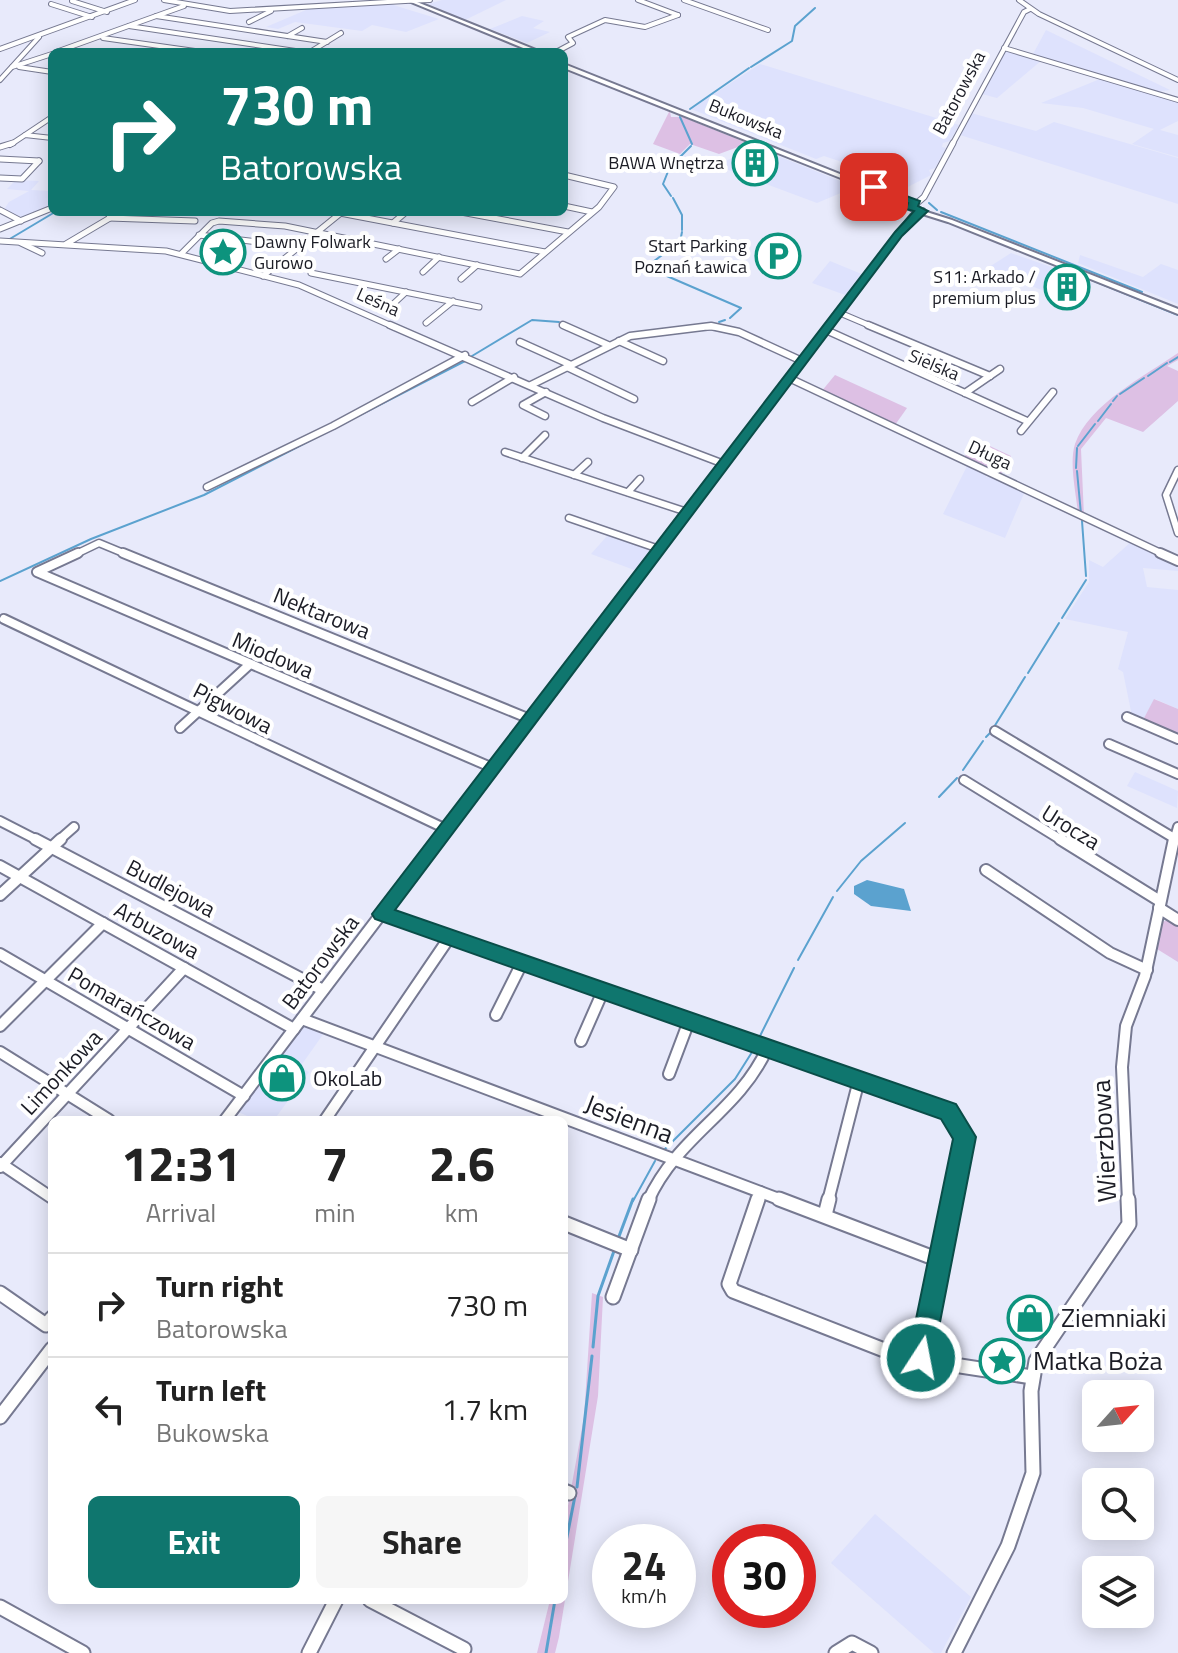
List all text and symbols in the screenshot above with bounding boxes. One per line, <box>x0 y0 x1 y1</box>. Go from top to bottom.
street label: Batorowska <box>925 46 992 139</box>
text: 730 m <box>220 62 373 147</box>
icon: right <box>88 80 192 184</box>
street label: Bukowska <box>705 91 787 146</box>
text: Batorowska <box>220 139 402 194</box>
building icon: BAWA Wnętrza <box>731 139 779 187</box>
place label: BAWA Wnętrza <box>608 149 724 176</box>
pin <box>840 153 908 221</box>
icon: arrive <box>852 165 896 209</box>
place icon: Dawny Folwark Gurowo <box>199 228 247 276</box>
place label: Dawny Folwark Gurowo <box>254 228 371 276</box>
place label: Start Parking Poznań Ławica <box>634 232 747 280</box>
parking icon: Start Parking Poznań Ławica <box>754 232 802 280</box>
place label: S11: Arkado / premium plus <box>932 263 1036 311</box>
building icon: S11: Arkado / premium plus <box>1043 263 1091 311</box>
street label: Leśna <box>352 280 404 323</box>
street label: Sielska <box>905 342 964 387</box>
street label: Długa <box>964 433 1016 476</box>
street label: Nektarowa <box>268 578 376 648</box>
street label: Miodowa <box>227 623 319 687</box>
street label: Pigwowa <box>187 674 279 742</box>
street label: Urocza <box>1035 796 1107 858</box>
street label: Budlejowa <box>120 850 222 926</box>
street label: Arbuzowa <box>108 893 206 967</box>
street label: Batorowska <box>273 907 367 1017</box>
street label: Pomarańczowa <box>62 957 202 1059</box>
street label: Limonkowa <box>12 1021 110 1123</box>
shop icon: OkoLab <box>258 1054 306 1102</box>
place label: OkoLab <box>313 1061 382 1095</box>
street label: Wierzbowa <box>1081 1079 1126 1203</box>
street label: Jesienna <box>579 1084 679 1153</box>
text: 12:31 <box>121 1127 241 1200</box>
text: 7 <box>321 1127 348 1200</box>
text: 2.6 <box>429 1127 495 1200</box>
text: Arrival <box>146 1193 216 1232</box>
text: min <box>314 1193 356 1232</box>
text: km <box>445 1193 479 1232</box>
text: Turn right <box>156 1263 284 1309</box>
text: 730 m <box>446 1282 528 1328</box>
icon: right <box>88 1283 132 1327</box>
shop icon: Ziemniaki <box>1006 1294 1054 1342</box>
place label: Ziemniaki <box>1061 1298 1166 1337</box>
text: Batorowska <box>156 1309 287 1348</box>
position arrow <box>879 1316 963 1400</box>
place icon: Matka Boża <box>978 1337 1026 1385</box>
place label: Matka Boża <box>1033 1341 1163 1380</box>
text: Turn left <box>156 1367 266 1413</box>
north arrow <box>1082 1380 1154 1452</box>
map controls <box>1082 1380 1154 1628</box>
text: 1.7 km <box>442 1386 528 1432</box>
icon: left <box>88 1387 132 1431</box>
text: Bukowska <box>156 1413 269 1452</box>
button: search <box>1082 1468 1154 1540</box>
button: Exit <box>88 1496 300 1588</box>
button: Share <box>316 1496 528 1588</box>
speed limit sign: 30 <box>712 1524 816 1628</box>
text: 24 <box>622 1535 666 1596</box>
button: layers <box>1082 1556 1154 1628</box>
text: km/h <box>621 1580 667 1611</box>

